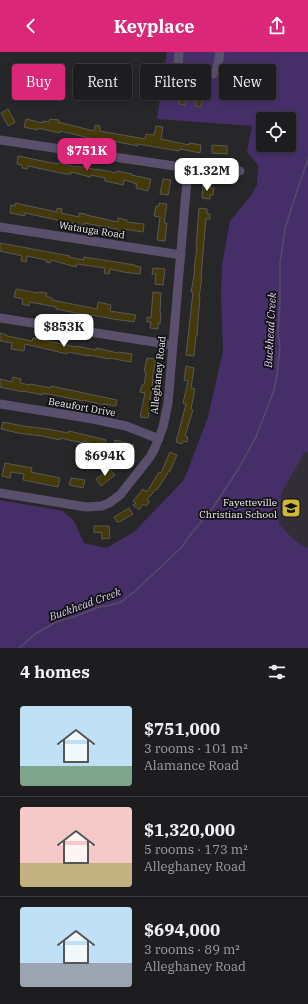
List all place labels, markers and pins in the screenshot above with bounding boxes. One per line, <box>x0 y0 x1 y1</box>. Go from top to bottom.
pin: $751K <box>59 138 115 172</box>
pin: $1.32M <box>174 158 240 192</box>
pin: $853K <box>36 314 92 348</box>
pin: $694K <box>77 443 133 477</box>
place label: Fayetteville Christian School <box>199 496 277 521</box>
school or university icon: Fayetteville Christian School <box>280 497 302 519</box>

